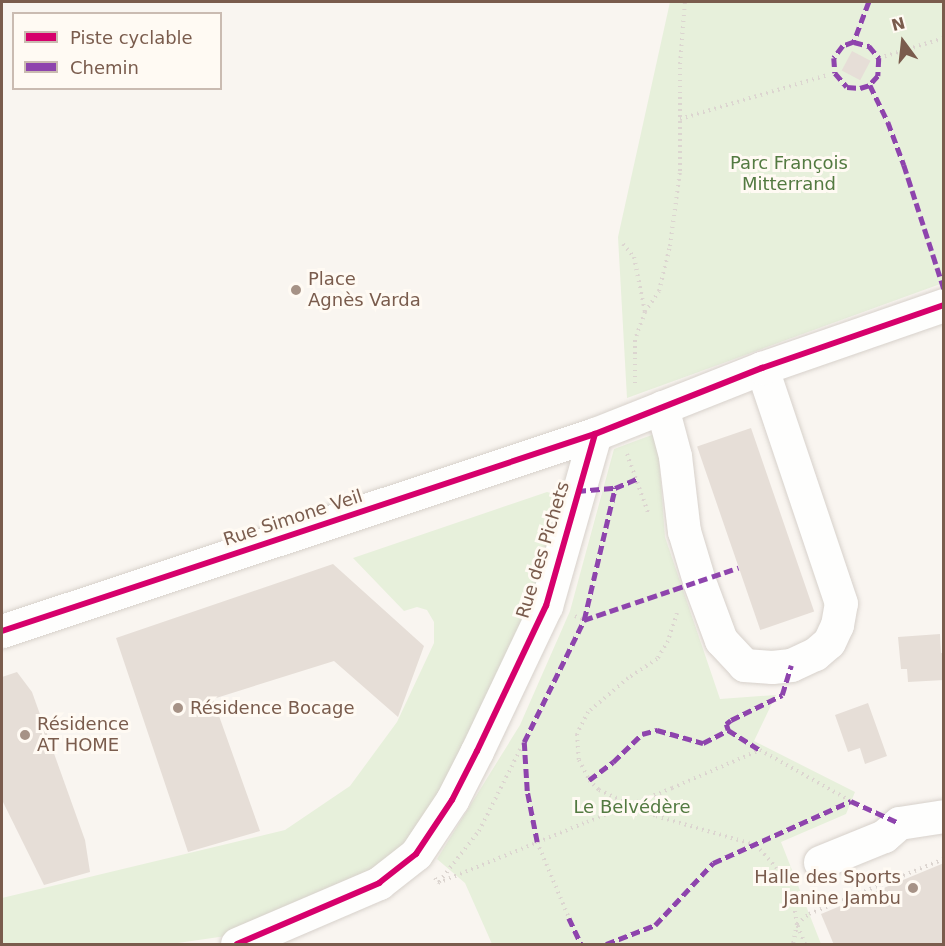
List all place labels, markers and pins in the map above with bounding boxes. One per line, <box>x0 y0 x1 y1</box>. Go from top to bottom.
place label: Place Agnès Varda <box>308 269 421 312</box>
marker: Place Agnès Varda <box>289 283 303 297</box>
place label: Résidence Bocage <box>190 697 355 719</box>
marker: Résidence Bocage <box>171 701 185 715</box>
place label: Résidence AT HOME <box>37 714 129 756</box>
marker: Résidence AT HOME <box>18 728 32 742</box>
place label: Halle des Sports Janine Jambu <box>754 867 901 910</box>
marker: Halle des Sports Janine Jambu <box>906 881 920 895</box>

